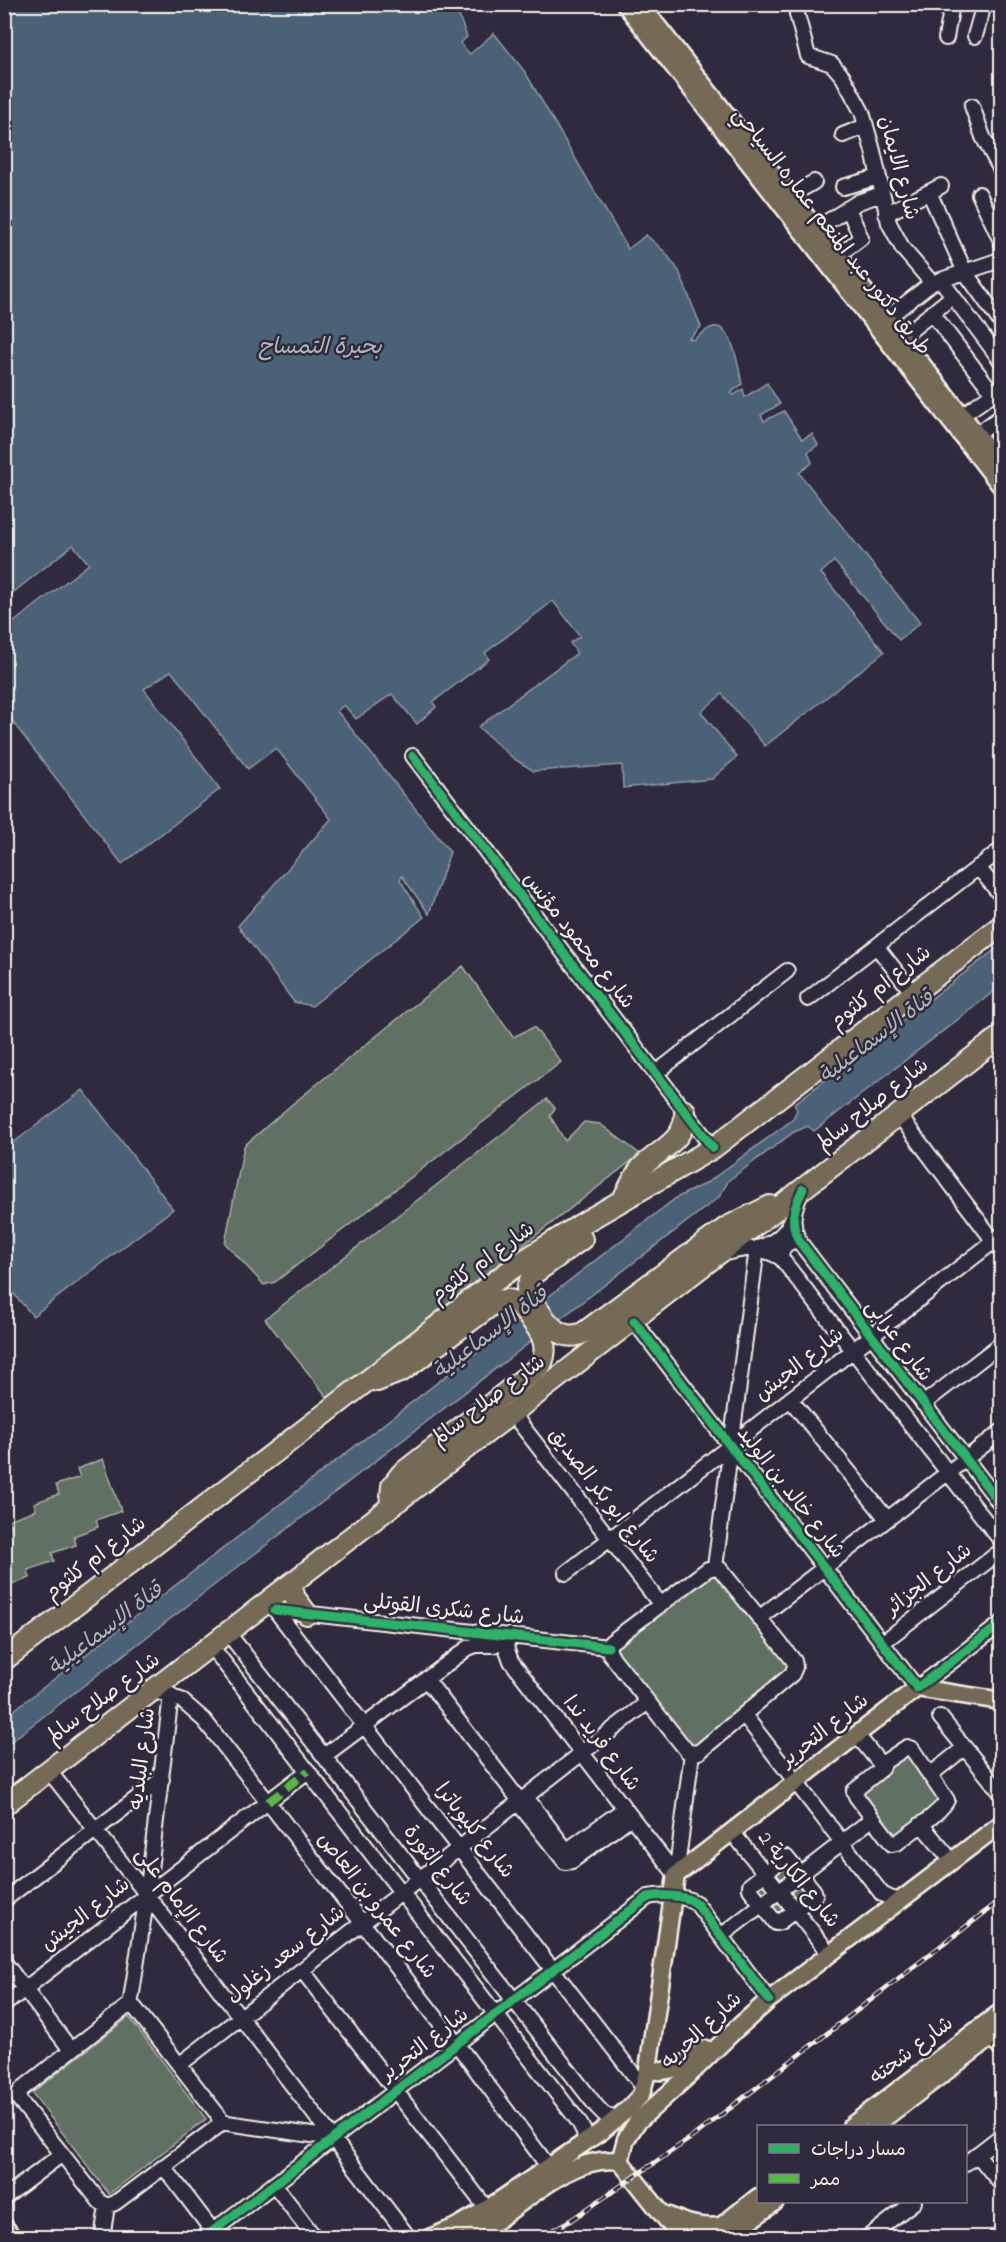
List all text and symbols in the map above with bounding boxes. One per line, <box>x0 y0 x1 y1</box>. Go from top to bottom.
street label: طريق دكتور عبد المنعم عماره السياحي <box>723 101 938 364</box>
street label: شارع الايمان <box>870 113 926 223</box>
water label: بحيرة التمساح <box>258 332 382 364</box>
street label: شارع محمود مؤنس <box>515 866 641 1016</box>
street label: شارع ام كلثوم <box>824 939 938 1037</box>
water label: قناة الإسماعيلية <box>812 983 943 1092</box>
street label: شارع صلاح سالم <box>810 1051 936 1159</box>
street label: شارع ام كلثوم <box>425 1215 541 1311</box>
water label: قناة الإسماعيلية <box>426 1279 557 1388</box>
street label: شارع عرابى <box>857 1293 939 1389</box>
street label: شارع الجيش <box>749 1321 851 1409</box>
street label: شارع صلاح سالم <box>426 1348 552 1454</box>
street label: شارع خالد بن الوليد <box>729 1420 851 1566</box>
street label: شارع ابو بكر الصديق <box>540 1422 666 1570</box>
street label: شارع ام كلثوم <box>39 1510 153 1608</box>
street label: شارع الجزائر <box>877 1536 979 1625</box>
water label: قناة الإسماعيلية <box>41 1575 172 1684</box>
street label: شارع شكرى القوتلى <box>362 1587 526 1633</box>
street label: شارع صلاح سالم <box>41 1646 167 1752</box>
street label: شارع التحرير <box>773 1687 876 1776</box>
street label: شارع فريد ندا <box>555 1690 647 1798</box>
street label: شارع البلديه <box>122 1706 164 1812</box>
street label: شارع كليوباترا <box>427 1777 521 1885</box>
street label: شارع الثورة <box>395 1819 479 1913</box>
street label: شارع الكارية 2 <box>749 1825 847 1935</box>
street label: شارع عمرو بن العاص <box>309 1826 443 1986</box>
street label: شارع الإمام على <box>127 1841 235 1971</box>
street label: شارع الجيش <box>35 1871 137 1959</box>
street label: شارع سعد زغلول <box>220 1899 352 2011</box>
street label: شارع الحريه <box>655 1985 749 2077</box>
street label: شارع التحرير <box>373 2001 476 2090</box>
street label: شارع شحته <box>864 2009 960 2093</box>
legend <box>757 2125 967 2203</box>
text: مسار دراجات <box>811 2138 906 2164</box>
text: ممر <box>809 2168 840 2194</box>

